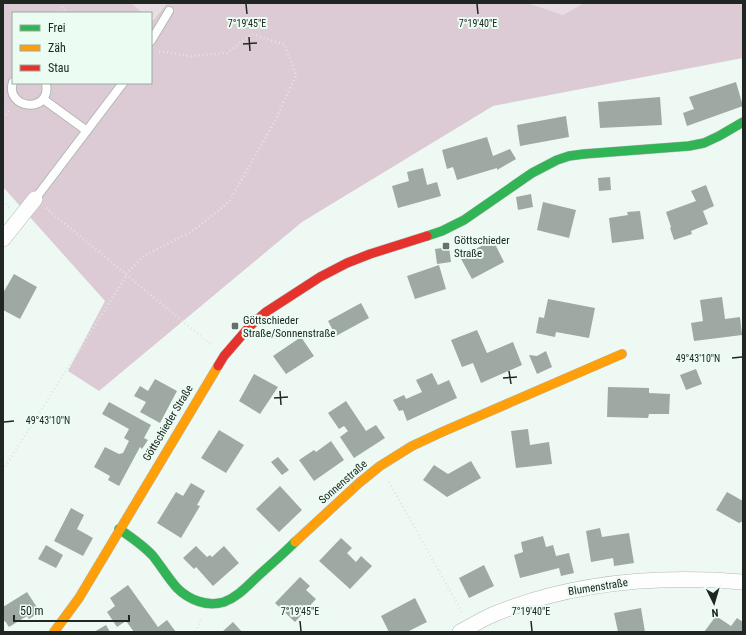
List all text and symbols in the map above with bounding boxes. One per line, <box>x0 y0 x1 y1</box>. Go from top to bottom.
legend <box>12 12 152 84</box>
text: 7°19'45"E <box>228 18 266 29</box>
text: 7°19'40"E <box>459 18 497 29</box>
text: Frei <box>48 21 66 35</box>
text: Zäh <box>48 41 66 55</box>
text: Stau <box>48 61 70 75</box>
place label: Göttschieder Straße <box>454 234 510 260</box>
marker: Göttschieder Straße <box>441 241 451 251</box>
place label: Göttschieder Straße/Sonnenstraße <box>243 314 335 340</box>
marker: Göttschieder Straße/Sonnenstraße <box>230 321 240 331</box>
text: 49°43'10"N <box>676 353 720 364</box>
street label: Göttschieder Straße <box>140 383 196 463</box>
text: 49°43'10"N <box>26 415 70 426</box>
street label: Sonnenstraße <box>316 457 370 507</box>
street label: Blumenstraße <box>567 576 629 598</box>
north arrow <box>694 583 734 623</box>
scale bar <box>14 597 129 623</box>
text: 50 m <box>20 604 44 618</box>
text: 7°19'45"E <box>281 606 319 617</box>
text: 7°19'40"E <box>512 606 550 617</box>
text: N <box>711 606 719 619</box>

